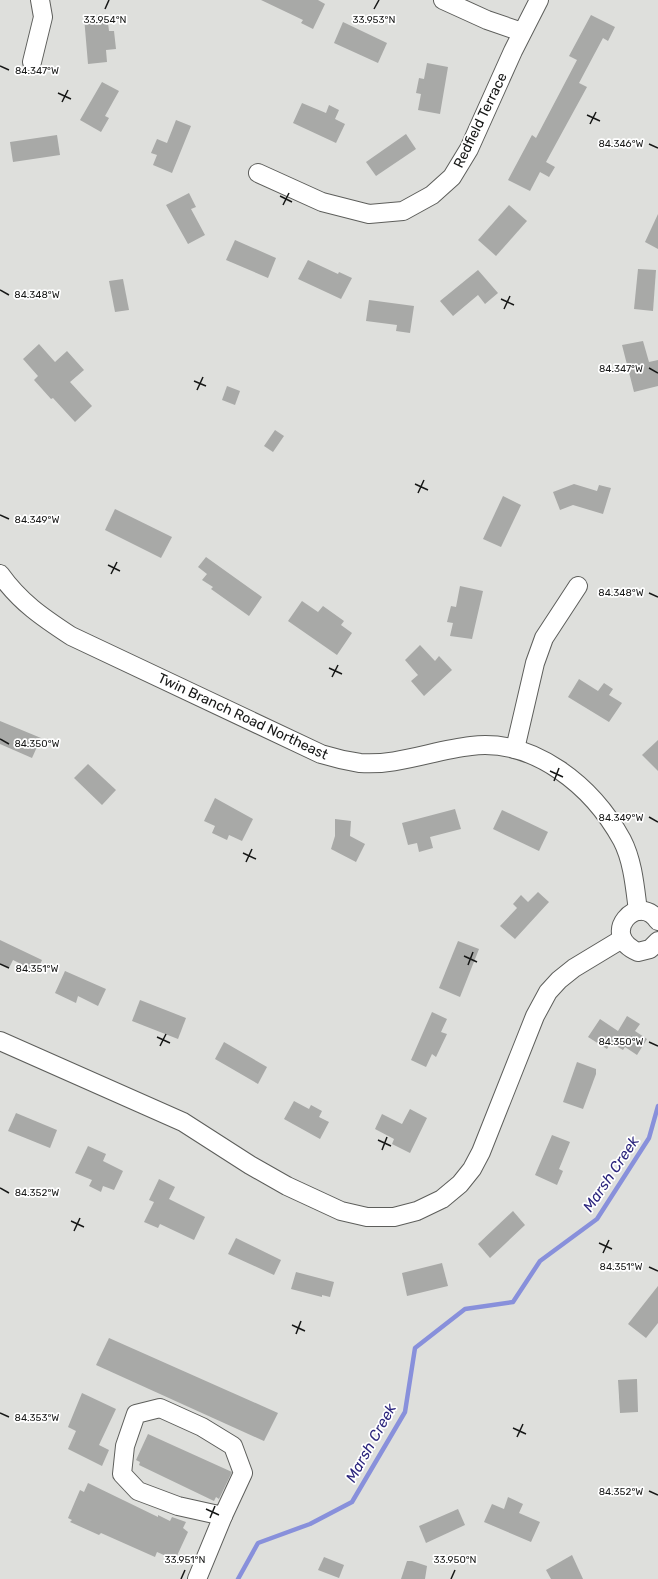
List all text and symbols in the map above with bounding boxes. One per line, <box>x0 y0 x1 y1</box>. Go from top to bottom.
text: 33.954°N <box>83 14 127 26</box>
text: 33.953°N <box>353 14 395 26</box>
text: 84.347°W <box>15 65 59 77</box>
street label: Redfield Terrace <box>450 70 511 171</box>
text: 84.346°W <box>598 138 644 150</box>
text: 84.348°W <box>14 289 60 301</box>
text: 84.347°W <box>599 363 643 375</box>
text: 84.349°W <box>15 514 59 526</box>
text: 84.348°W <box>598 587 644 599</box>
street label: Twin Branch Road Northeast <box>155 669 331 764</box>
text: 84.350°W <box>14 738 60 750</box>
text: 84.349°W <box>599 812 643 824</box>
text: 84.351°W <box>16 963 58 975</box>
text: 84.350°W <box>598 1036 644 1048</box>
water label: Marsh Creek <box>579 1133 643 1215</box>
text: 84.352°W <box>15 1187 59 1199</box>
text: 84.351°W <box>600 1261 642 1273</box>
water label: Marsh Creek <box>342 1400 400 1485</box>
text: 84.353°W <box>15 1412 59 1424</box>
text: 84.352°W <box>599 1486 643 1498</box>
text: 33.951°N <box>165 1554 206 1566</box>
text: 33.950°N <box>433 1554 477 1566</box>

